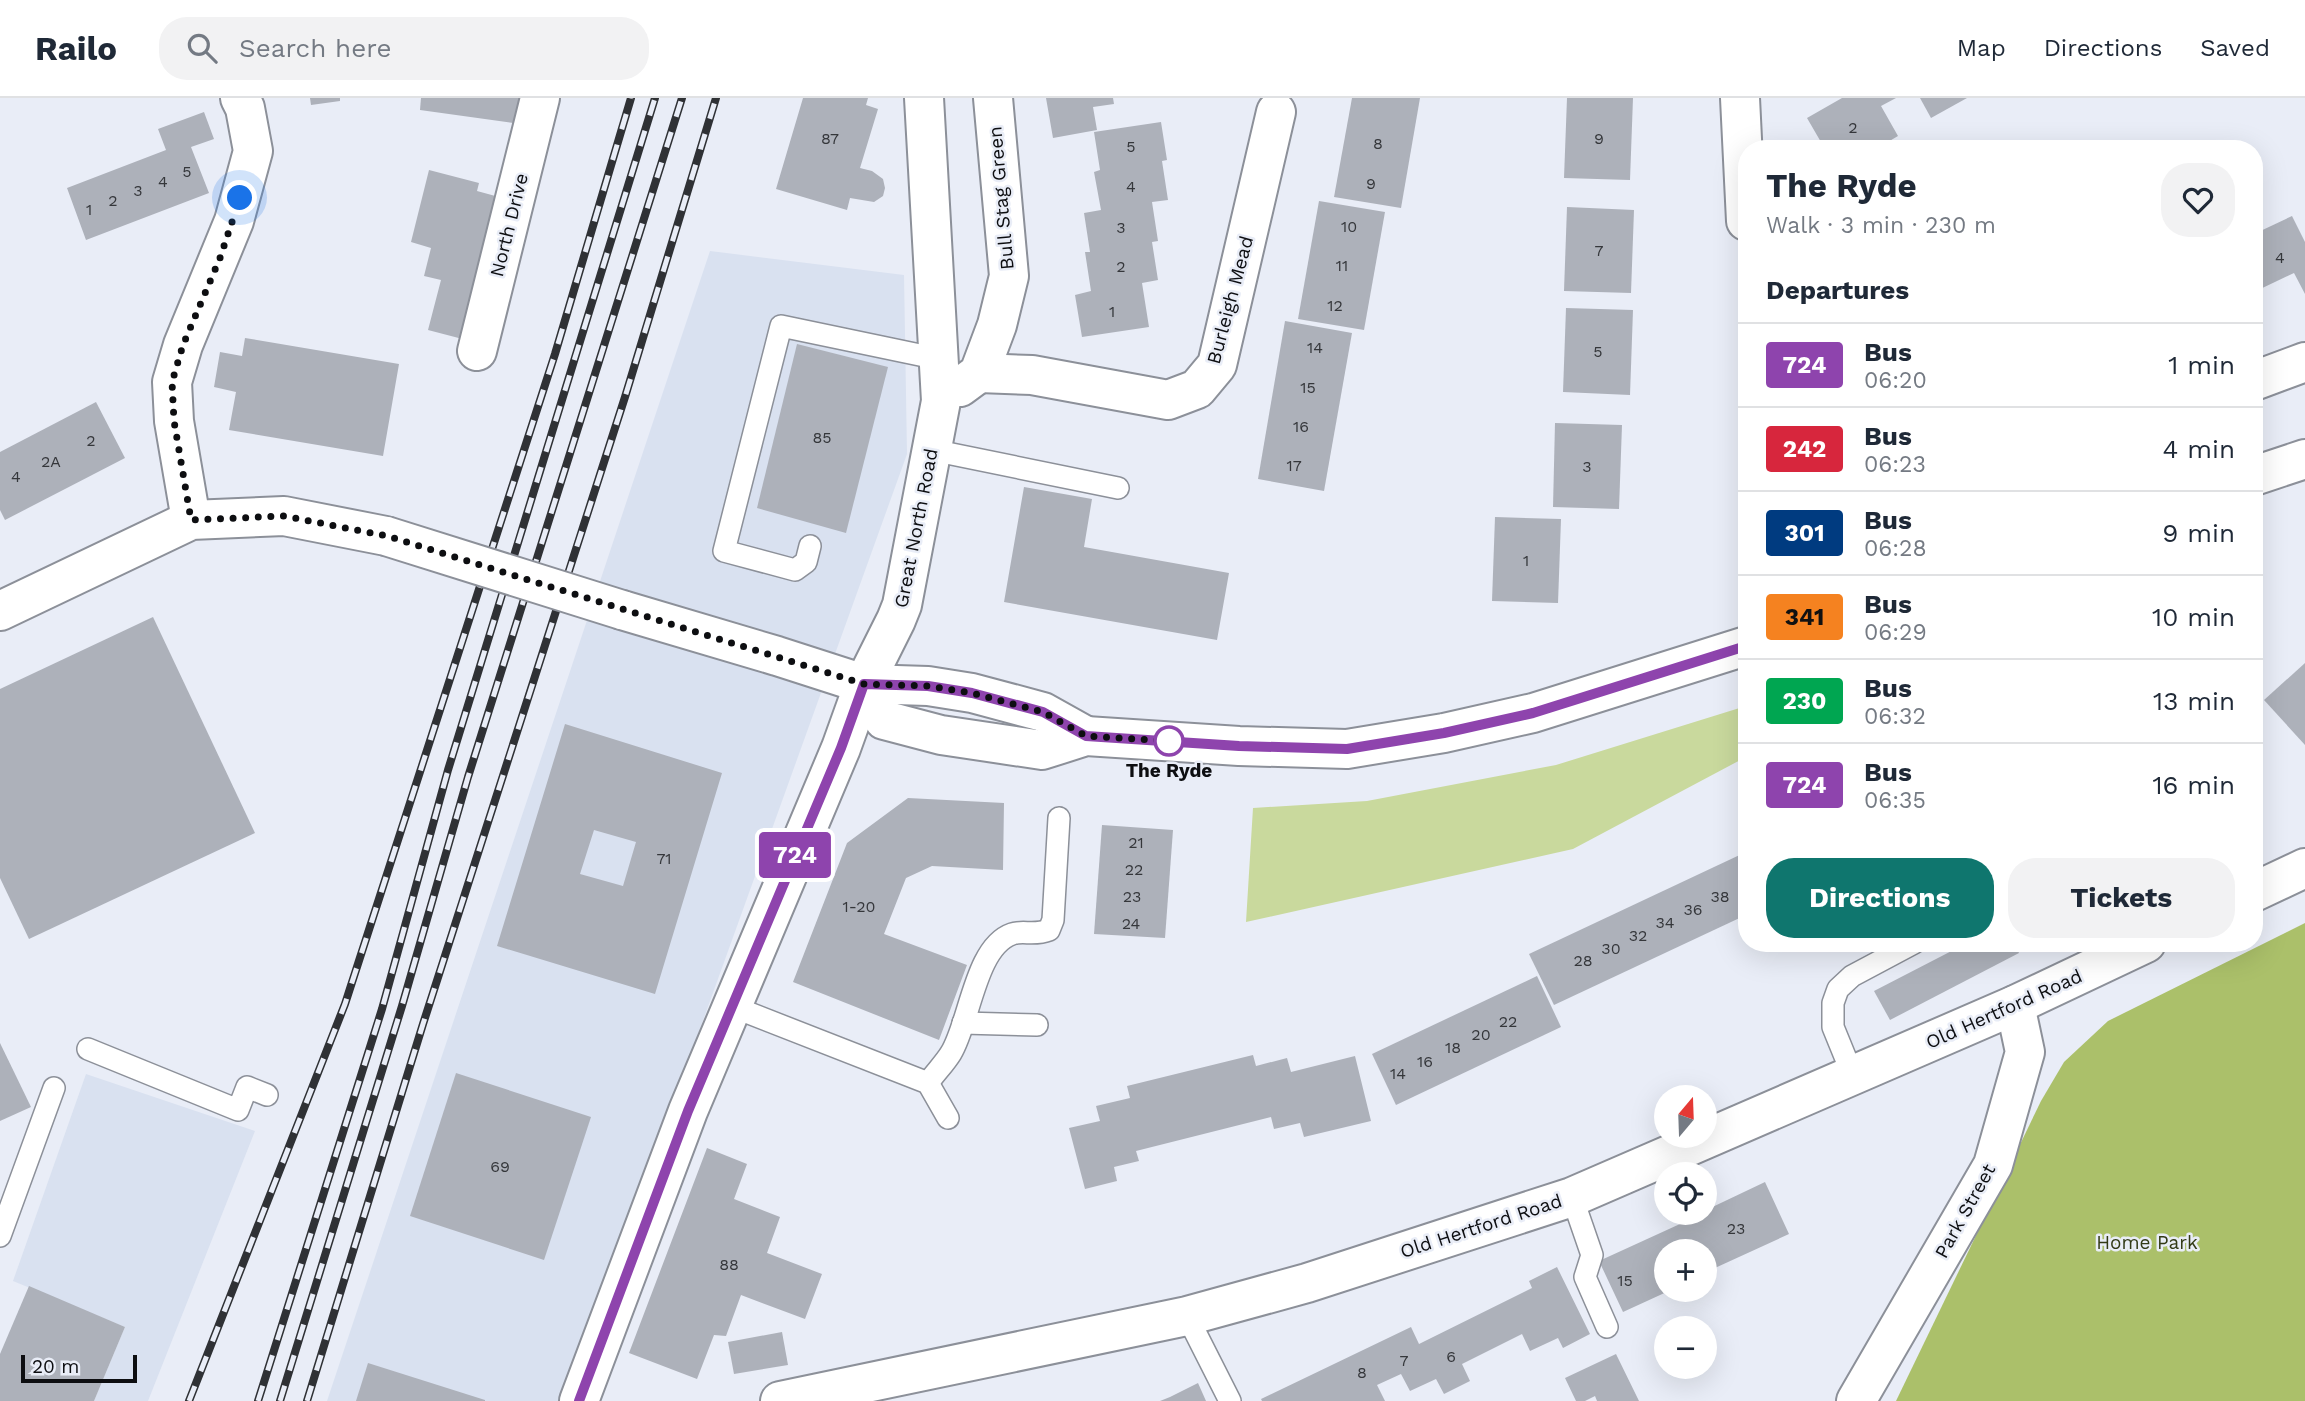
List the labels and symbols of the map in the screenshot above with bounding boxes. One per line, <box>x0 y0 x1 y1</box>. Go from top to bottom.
house number: 2 <box>1848 118 1858 137</box>
street label: Bull Stag Green <box>983 125 1019 271</box>
house number: 87 <box>821 129 839 148</box>
house number: 9 <box>1594 129 1604 148</box>
house number: 8 <box>1373 134 1383 153</box>
house number: 5 <box>1126 137 1136 156</box>
house number: 5 <box>182 162 192 181</box>
street label: North Drive <box>485 171 533 279</box>
house number: 4 <box>158 172 168 191</box>
house number: 9 <box>1366 174 1376 193</box>
house number: 4 <box>1126 177 1136 196</box>
your location <box>222 180 257 215</box>
house number: 3 <box>133 181 143 200</box>
house number: 2 <box>108 191 118 210</box>
house number: 1 <box>86 200 92 219</box>
house number: 10 <box>1341 217 1357 236</box>
house number: 3 <box>1116 218 1126 237</box>
street label: Burleigh Mead <box>1202 233 1258 367</box>
house number: 7 <box>1595 241 1604 260</box>
house number: 4 <box>2275 248 2285 267</box>
house number: 11 <box>1336 256 1348 275</box>
house number: 2 <box>1116 257 1126 276</box>
house number: 12 <box>1327 296 1343 315</box>
house number: 1 <box>1109 302 1115 321</box>
house number: 14 <box>1307 338 1323 357</box>
house number: 5 <box>1593 342 1603 361</box>
house number: 15 <box>1300 378 1316 397</box>
house number: 16 <box>1293 417 1309 436</box>
house number: 85 <box>812 428 832 447</box>
house number: 2 <box>86 431 96 450</box>
street label: Great North Road <box>889 446 943 610</box>
house number: 2A <box>41 452 61 471</box>
house number: 17 <box>1286 456 1302 475</box>
house number: 3 <box>1582 457 1592 476</box>
house number: 4 <box>11 467 21 486</box>
house number: 1 <box>1523 551 1529 570</box>
marker: The Ryde <box>1154 726 1184 756</box>
place label: The Ryde <box>1126 759 1212 782</box>
line badge: 724 <box>755 832 835 878</box>
house number: 21 <box>1128 833 1144 852</box>
house number: 71 <box>656 849 672 868</box>
house number: 22 <box>1125 860 1143 879</box>
house number: 23 <box>1123 887 1141 906</box>
house number: 38 <box>1710 887 1730 906</box>
house number: 1-20 <box>842 897 876 916</box>
house number: 36 <box>1683 900 1703 919</box>
house number: 34 <box>1655 913 1675 932</box>
house number: 24 <box>1122 914 1141 933</box>
house number: 32 <box>1629 926 1647 945</box>
house number: 30 <box>1601 939 1621 958</box>
house number: 28 <box>1573 951 1593 970</box>
street label: Old Hertford Road <box>1922 964 2086 1054</box>
house number: 22 <box>1499 1012 1517 1031</box>
house number: 20 <box>1471 1025 1491 1044</box>
house number: 18 <box>1445 1038 1461 1057</box>
house number: 16 <box>1417 1052 1433 1071</box>
house number: 14 <box>1390 1064 1406 1083</box>
north arrow <box>1654 1085 1717 1148</box>
house number: 69 <box>490 1157 510 1176</box>
street label: Park Street <box>1930 1160 2000 1262</box>
street label: Old Hertford Road <box>1397 1189 1565 1263</box>
house number: 23 <box>1727 1219 1745 1238</box>
park label: Home Park <box>2096 1231 2198 1254</box>
house number: 88 <box>719 1255 739 1274</box>
house number: 15 <box>1617 1271 1633 1290</box>
house number: 6 <box>1446 1347 1456 1366</box>
house number: 7 <box>1400 1351 1409 1370</box>
scale bar <box>21 1352 136 1384</box>
house number: 8 <box>1357 1363 1367 1382</box>

